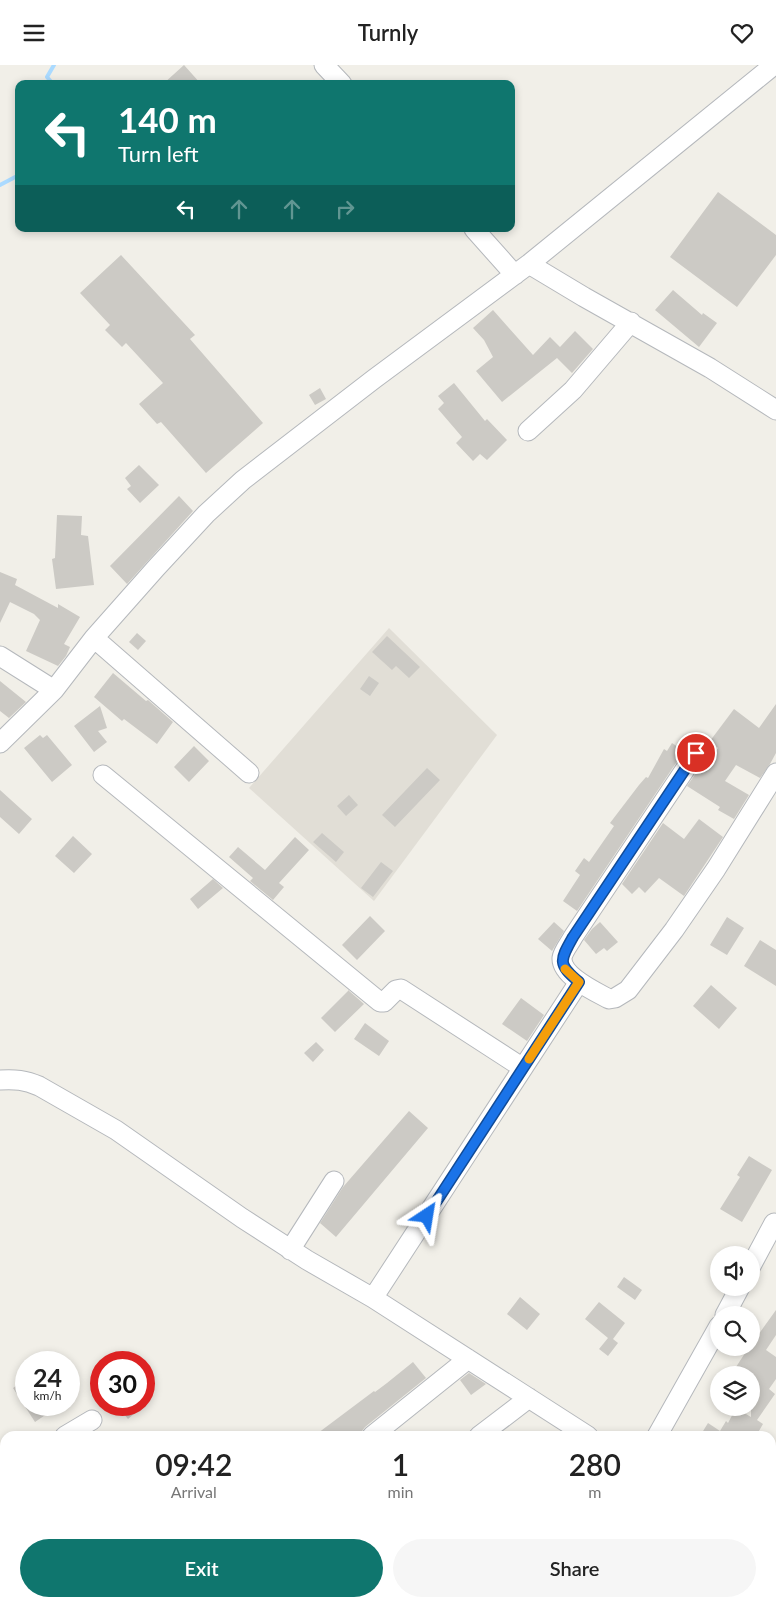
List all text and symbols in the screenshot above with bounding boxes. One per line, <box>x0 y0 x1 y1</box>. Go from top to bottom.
icon: menu <box>20 19 48 47</box>
text: Turnly <box>358 19 418 46</box>
icon: heart <box>728 19 756 47</box>
text: 140 m <box>118 98 217 140</box>
icon: left <box>35 100 100 165</box>
text: Turn left <box>118 140 199 167</box>
icon: left <box>172 195 200 223</box>
icon: ahead <box>225 195 253 223</box>
icon: ahead <box>278 195 306 223</box>
icon: right <box>331 195 359 223</box>
pin <box>675 732 717 774</box>
icon: arrive <box>682 739 710 767</box>
position arrow <box>400 1189 452 1241</box>
map controls <box>710 1246 760 1416</box>
button: sound <box>710 1246 760 1296</box>
button: search <box>710 1306 760 1356</box>
speed limit sign: 30 <box>90 1351 155 1416</box>
text: 24 <box>33 1362 62 1392</box>
button: layers <box>710 1366 760 1416</box>
text: km/h <box>33 1388 62 1403</box>
text: 09:42 <box>155 1446 232 1482</box>
text: 1 <box>392 1446 409 1482</box>
text: 280 <box>569 1446 621 1482</box>
text: Arrival <box>171 1482 217 1501</box>
text: min <box>388 1482 413 1501</box>
text: m <box>588 1482 601 1501</box>
button: Exit <box>20 1539 383 1597</box>
button: Share <box>393 1539 756 1597</box>

